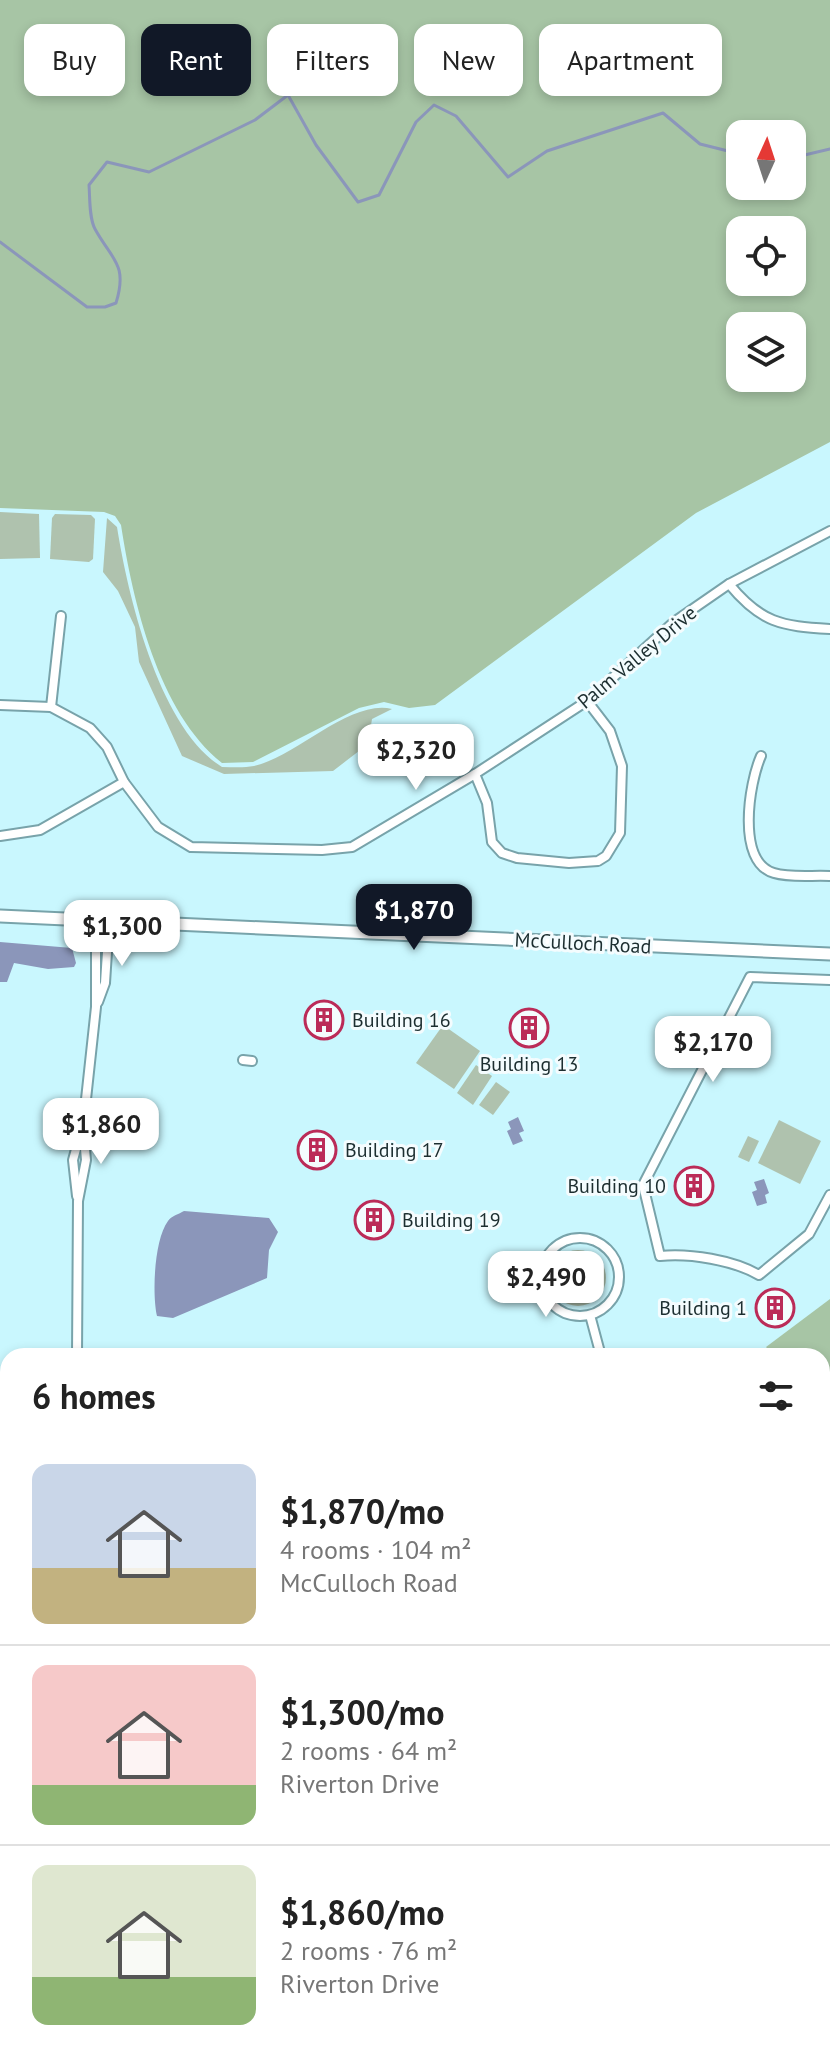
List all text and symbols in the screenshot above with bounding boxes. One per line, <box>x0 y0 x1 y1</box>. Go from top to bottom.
chip: Buy <box>24 24 125 96</box>
chip: Rent <box>141 24 251 96</box>
chip: Filters <box>267 24 398 96</box>
chip: New <box>414 24 523 96</box>
chip: Apartment <box>539 24 722 96</box>
north arrow <box>726 120 806 200</box>
map controls <box>726 120 806 392</box>
button: locate <box>726 216 806 296</box>
button: layers <box>726 312 806 392</box>
street label: Palm Valley Drive <box>572 600 702 714</box>
pin: $2,320 <box>351 724 481 792</box>
text: $2,320 <box>376 733 456 766</box>
pin: $1,870 <box>349 884 479 952</box>
text: $1,870 <box>374 893 454 926</box>
pin: $1,300 <box>57 900 187 968</box>
text: $1,300 <box>82 909 162 942</box>
street label: McCulloch Road <box>514 926 652 960</box>
building icon: Building 16 <box>303 999 345 1041</box>
place label: Building 16 <box>352 1007 451 1033</box>
building icon: Building 13 <box>508 1007 550 1049</box>
pin: $2,170 <box>648 1016 778 1084</box>
text: $2,170 <box>673 1025 753 1058</box>
place label: Building 13 <box>480 1051 578 1077</box>
pin: $1,860 <box>36 1098 166 1166</box>
text: $1,860 <box>61 1107 141 1140</box>
building icon: Building 17 <box>296 1129 338 1171</box>
place label: Building 17 <box>345 1137 444 1163</box>
building icon: Building 10 <box>673 1165 715 1207</box>
place label: Building 10 <box>567 1173 666 1199</box>
building icon: Building 19 <box>353 1199 395 1241</box>
place label: Building 19 <box>402 1207 501 1233</box>
pin: $2,490 <box>481 1251 611 1319</box>
text: $2,490 <box>506 1260 586 1293</box>
building icon: Building 1 <box>754 1287 796 1329</box>
place label: Building 1 <box>659 1295 747 1321</box>
text: 6 homes <box>32 1374 156 1418</box>
icon: filters <box>754 1374 798 1418</box>
text: $1,870/mo <box>280 1489 444 1533</box>
icon: home <box>96 1496 192 1592</box>
text: 4 rooms · 104 m² <box>280 1533 472 1566</box>
text: McCulloch Road <box>280 1566 458 1599</box>
text: $1,300/mo <box>280 1690 444 1734</box>
icon: home <box>96 1697 192 1793</box>
text: 2 rooms · 64 m² <box>280 1734 457 1767</box>
text: Riverton Drive <box>280 1767 439 1800</box>
text: $1,860/mo <box>280 1890 444 1934</box>
icon: home <box>96 1897 192 1993</box>
text: 2 rooms · 76 m² <box>280 1934 457 1967</box>
text: Riverton Drive <box>280 1967 439 2000</box>

